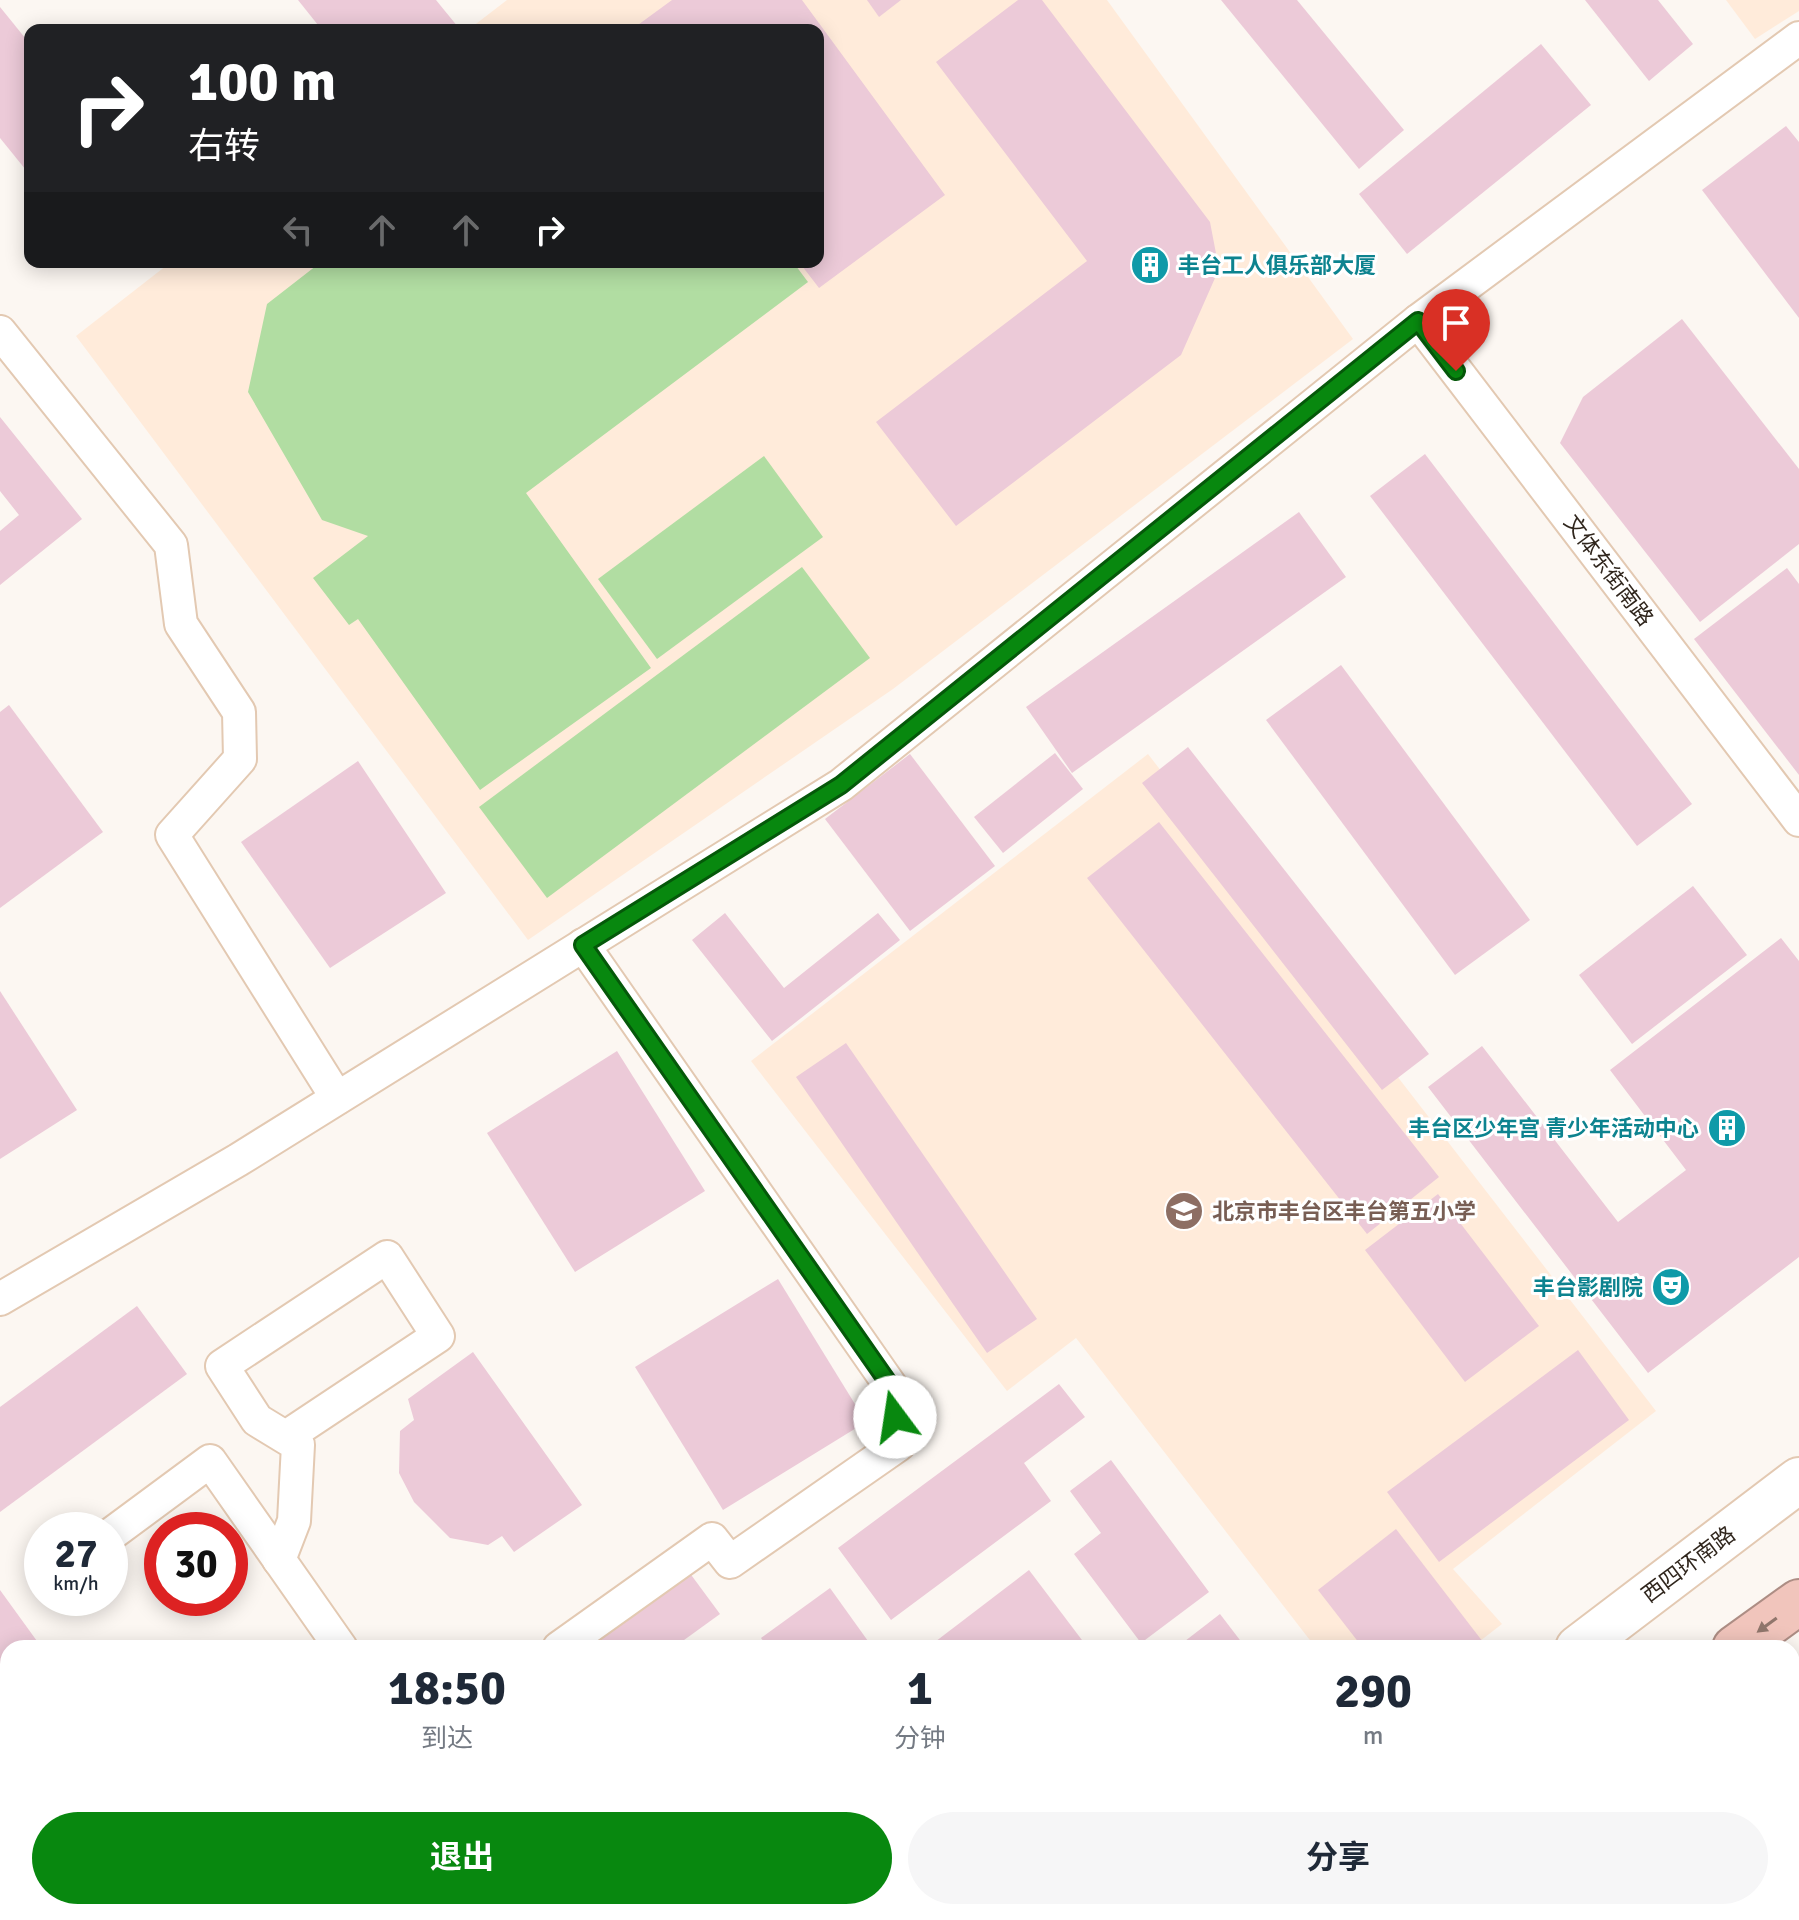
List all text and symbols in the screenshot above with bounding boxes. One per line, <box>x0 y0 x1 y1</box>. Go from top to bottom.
text: 100 m <box>188 47 336 116</box>
icon: right <box>56 56 160 160</box>
text: 右转 <box>188 124 260 169</box>
icon: left <box>276 208 320 252</box>
icon: ahead <box>360 208 404 252</box>
icon: ahead <box>444 208 488 252</box>
icon: right <box>528 208 572 252</box>
building icon: 丰台工人俱乐部大厦 <box>1129 244 1171 286</box>
place label: 丰台工人俱乐部大厦 <box>1178 252 1376 279</box>
pin <box>1422 289 1490 371</box>
icon: arrive <box>1434 301 1478 345</box>
street label: 文体东街南路 <box>1558 509 1659 631</box>
building icon: 丰台区少年宫 青少年活动中心 <box>1706 1107 1748 1149</box>
place label: 丰台区少年宫 青少年活动中心 <box>1408 1115 1699 1142</box>
school or university icon: 北京市丰台区丰台第五小学 <box>1163 1190 1205 1232</box>
place label: 北京市丰台区丰台第五小学 <box>1212 1198 1476 1225</box>
theatre icon: 丰台影剧院 <box>1650 1266 1692 1308</box>
place label: 丰台影剧院 <box>1533 1274 1643 1301</box>
position arrow <box>853 1375 937 1459</box>
speed limit sign: 30 <box>144 1512 248 1616</box>
street label: 西四环南路 <box>1636 1521 1740 1608</box>
text: 27 <box>54 1529 98 1579</box>
text: km/h <box>53 1571 99 1596</box>
one-way arrow <box>1757 1617 1778 1632</box>
text: 18:50 <box>388 1659 506 1718</box>
text: 1 <box>907 1659 933 1718</box>
text: 290 <box>1334 1662 1412 1721</box>
text: m <box>1363 1720 1383 1752</box>
text: 到达 <box>421 1723 473 1755</box>
text: 分钟 <box>894 1723 946 1755</box>
button: 退出 <box>32 1812 892 1904</box>
button: 分享 <box>908 1812 1768 1904</box>

